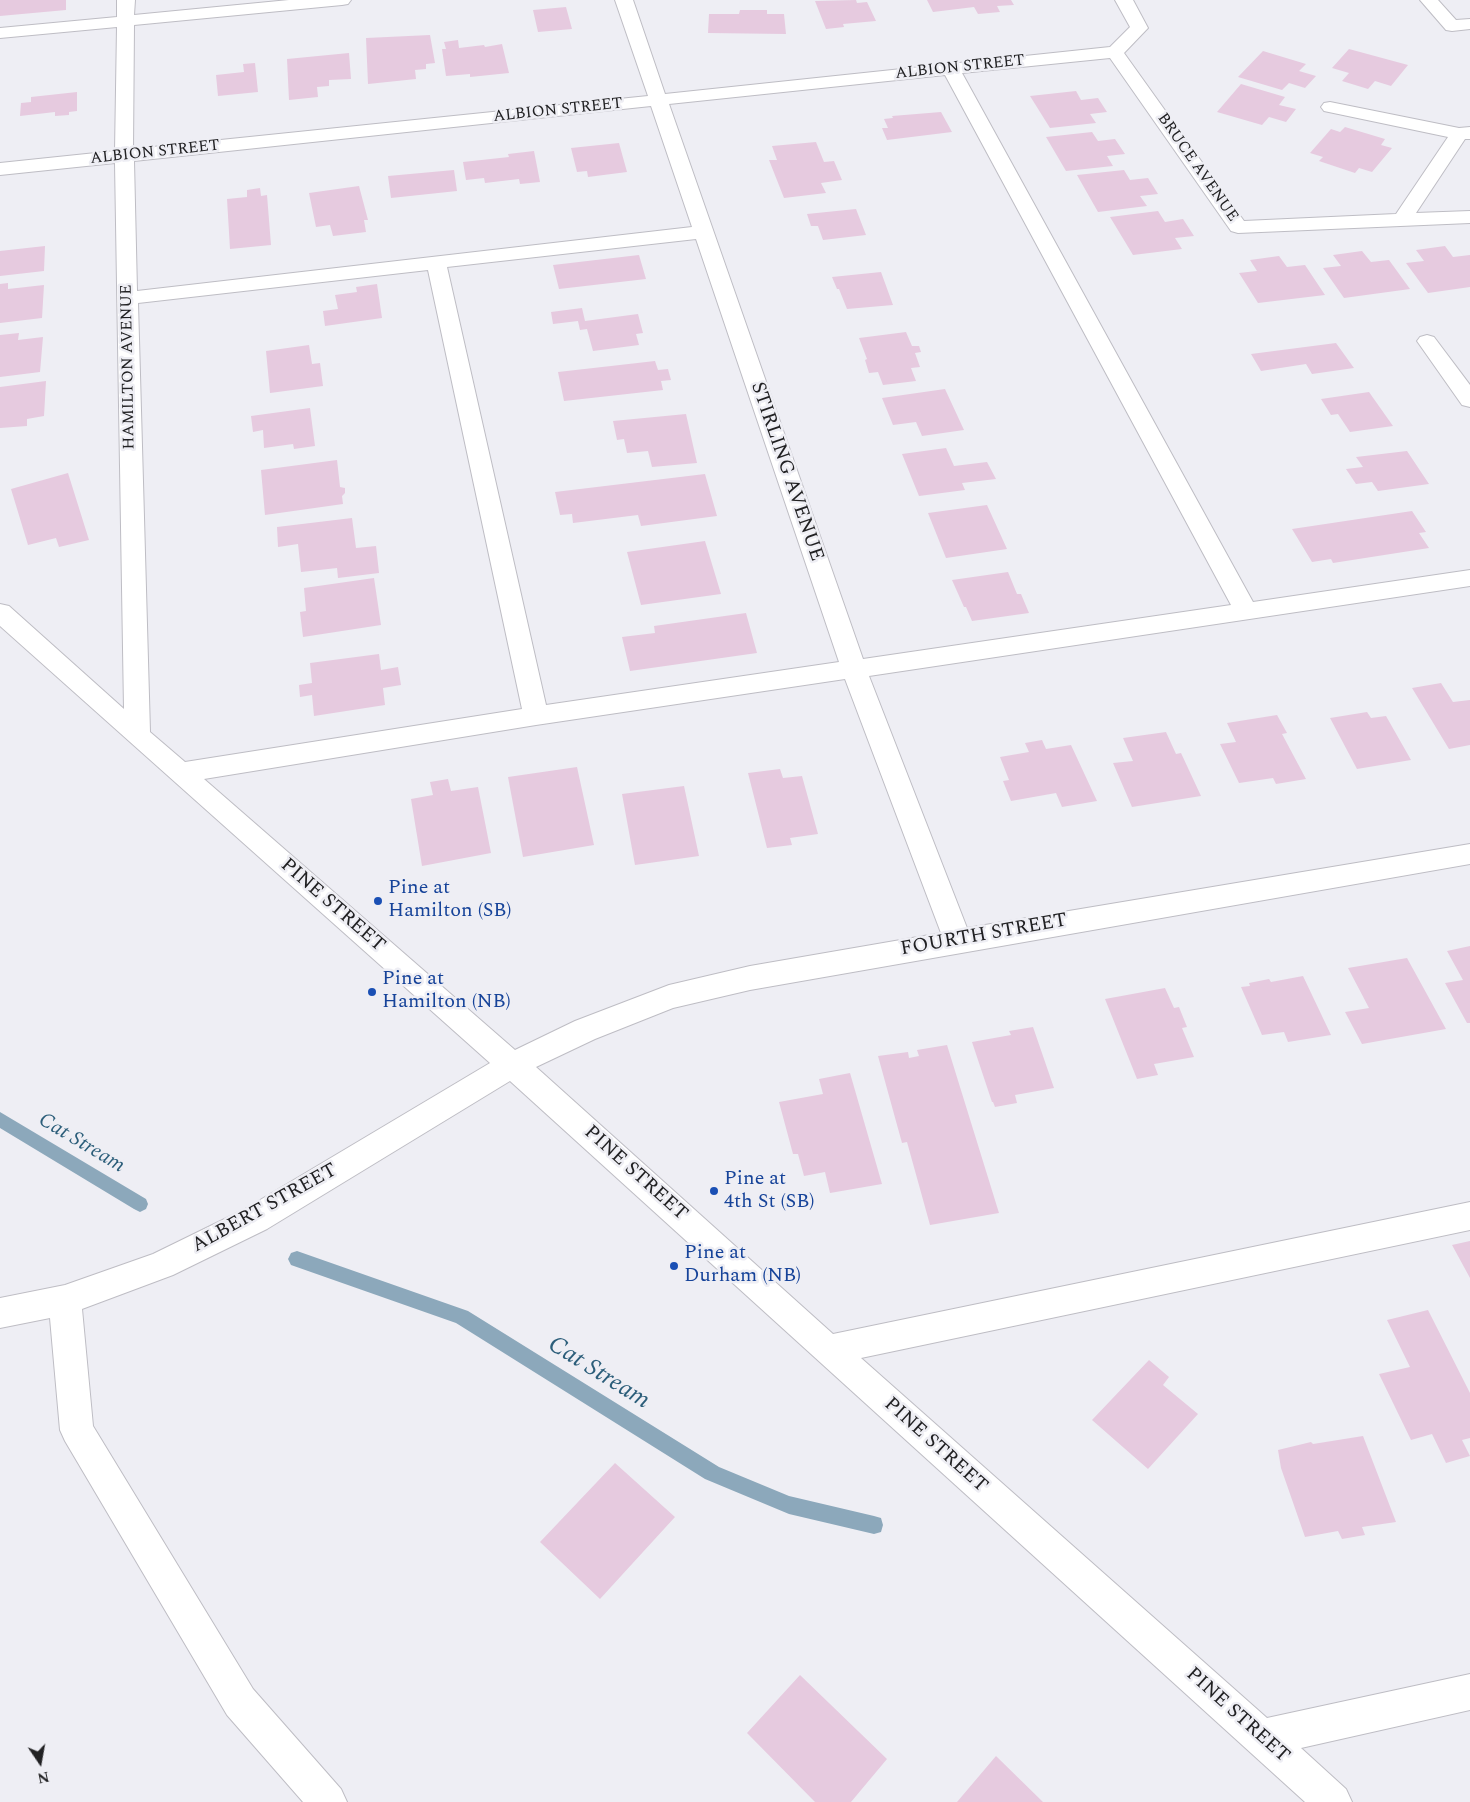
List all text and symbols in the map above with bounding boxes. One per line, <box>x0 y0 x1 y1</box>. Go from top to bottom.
street label: ALBION STREET <box>894 52 1026 84</box>
street label: ALBION STREET <box>492 95 624 127</box>
street label: BRUCE AVENUE <box>1152 110 1242 226</box>
street label: ALBION STREET <box>89 137 221 169</box>
street label: HAMILTON AVENUE <box>118 284 140 450</box>
street label: STIRLING AVENUE <box>744 379 828 565</box>
street label: PINE STREET <box>275 854 389 958</box>
place label: Pine at Hamilton (SB) <box>388 877 512 924</box>
marker: Pine at Hamilton (SB) <box>372 895 384 907</box>
street label: FOURTH STREET <box>899 910 1069 962</box>
place label: Pine at Hamilton (NB) <box>382 968 511 1015</box>
marker: Pine at Hamilton (NB) <box>366 986 378 998</box>
water label: Cat Stream <box>33 1108 129 1180</box>
street label: PINE STREET <box>578 1121 692 1227</box>
street label: ALBERT STREET <box>188 1159 342 1259</box>
place label: Pine at 4th St (SB) <box>724 1168 814 1215</box>
marker: Pine at 4th St (SB) <box>708 1185 720 1197</box>
place label: Pine at Durham (NB) <box>684 1242 801 1289</box>
marker: Pine at Durham (NB) <box>668 1260 680 1272</box>
water label: Cat Stream <box>541 1331 655 1417</box>
street label: PINE STREET <box>878 1393 992 1499</box>
street label: PINE STREET <box>1180 1663 1294 1769</box>
north arrow <box>15 1737 65 1787</box>
text: N <box>35 1766 51 1789</box>

